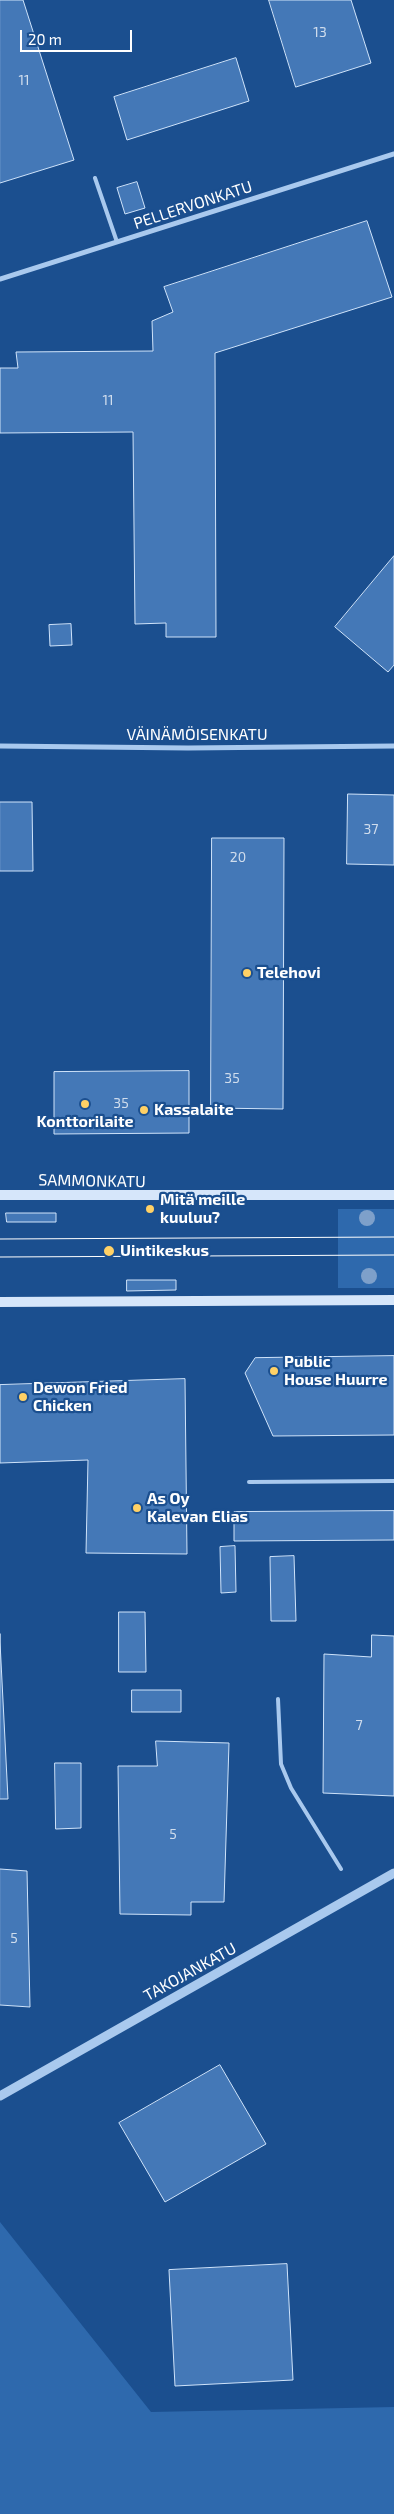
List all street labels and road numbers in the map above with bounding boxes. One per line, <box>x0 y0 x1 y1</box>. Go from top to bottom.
street label: PELLERVONKATU <box>131 177 255 233</box>
street label: VÄINÄMÖISENKATU <box>126 725 268 745</box>
street label: SAMMONKATU <box>38 1170 146 1192</box>
street label: TAKOJANKATU <box>140 1939 240 2005</box>

